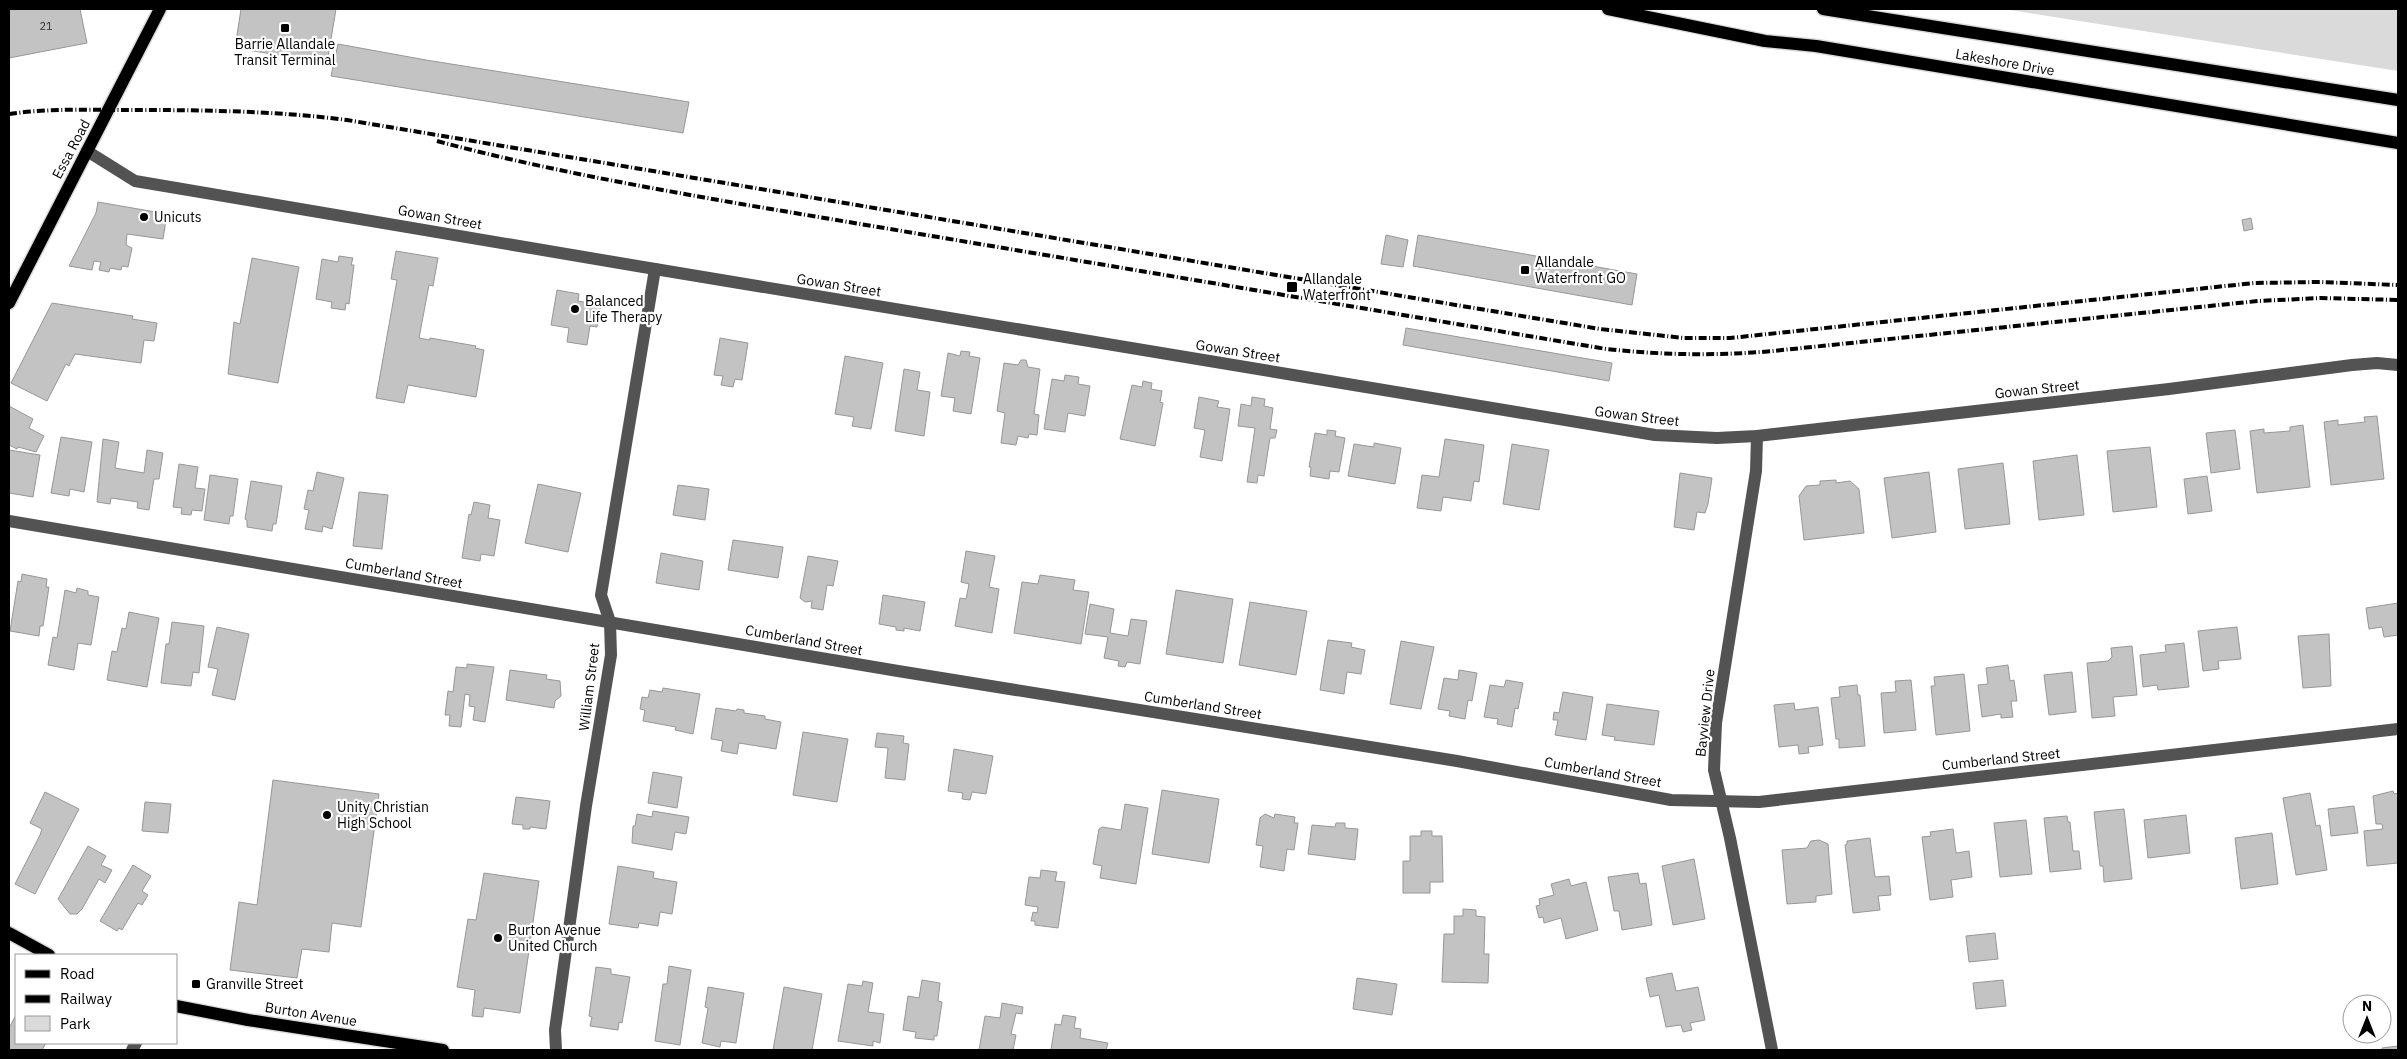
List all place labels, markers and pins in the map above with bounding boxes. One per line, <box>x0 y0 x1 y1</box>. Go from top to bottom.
marker: Barrie Allandale Transit Terminal <box>279 22 291 34</box>
place label: Barrie Allandale Transit Terminal <box>234 35 336 69</box>
place label: Unicuts <box>154 208 202 226</box>
marker: Unicuts <box>138 211 150 223</box>
place label: Allandale Waterfront GO <box>1535 253 1626 287</box>
marker: Allandale Waterfront GO <box>1519 264 1531 276</box>
place label: Allandale Waterfront <box>1303 270 1371 304</box>
marker: Allandale Waterfront <box>1285 280 1299 294</box>
place label: Balanced Life Therapy <box>585 292 662 326</box>
marker: Balanced Life Therapy <box>569 303 581 315</box>
place label: Unity Christian High School <box>337 798 429 832</box>
marker: Unity Christian High School <box>321 809 333 821</box>
place label: Burton Avenue United Church <box>508 921 601 955</box>
marker: Burton Avenue United Church <box>492 932 504 944</box>
place label: Granville Street <box>206 975 304 993</box>
marker: Granville Street <box>190 978 202 990</box>

